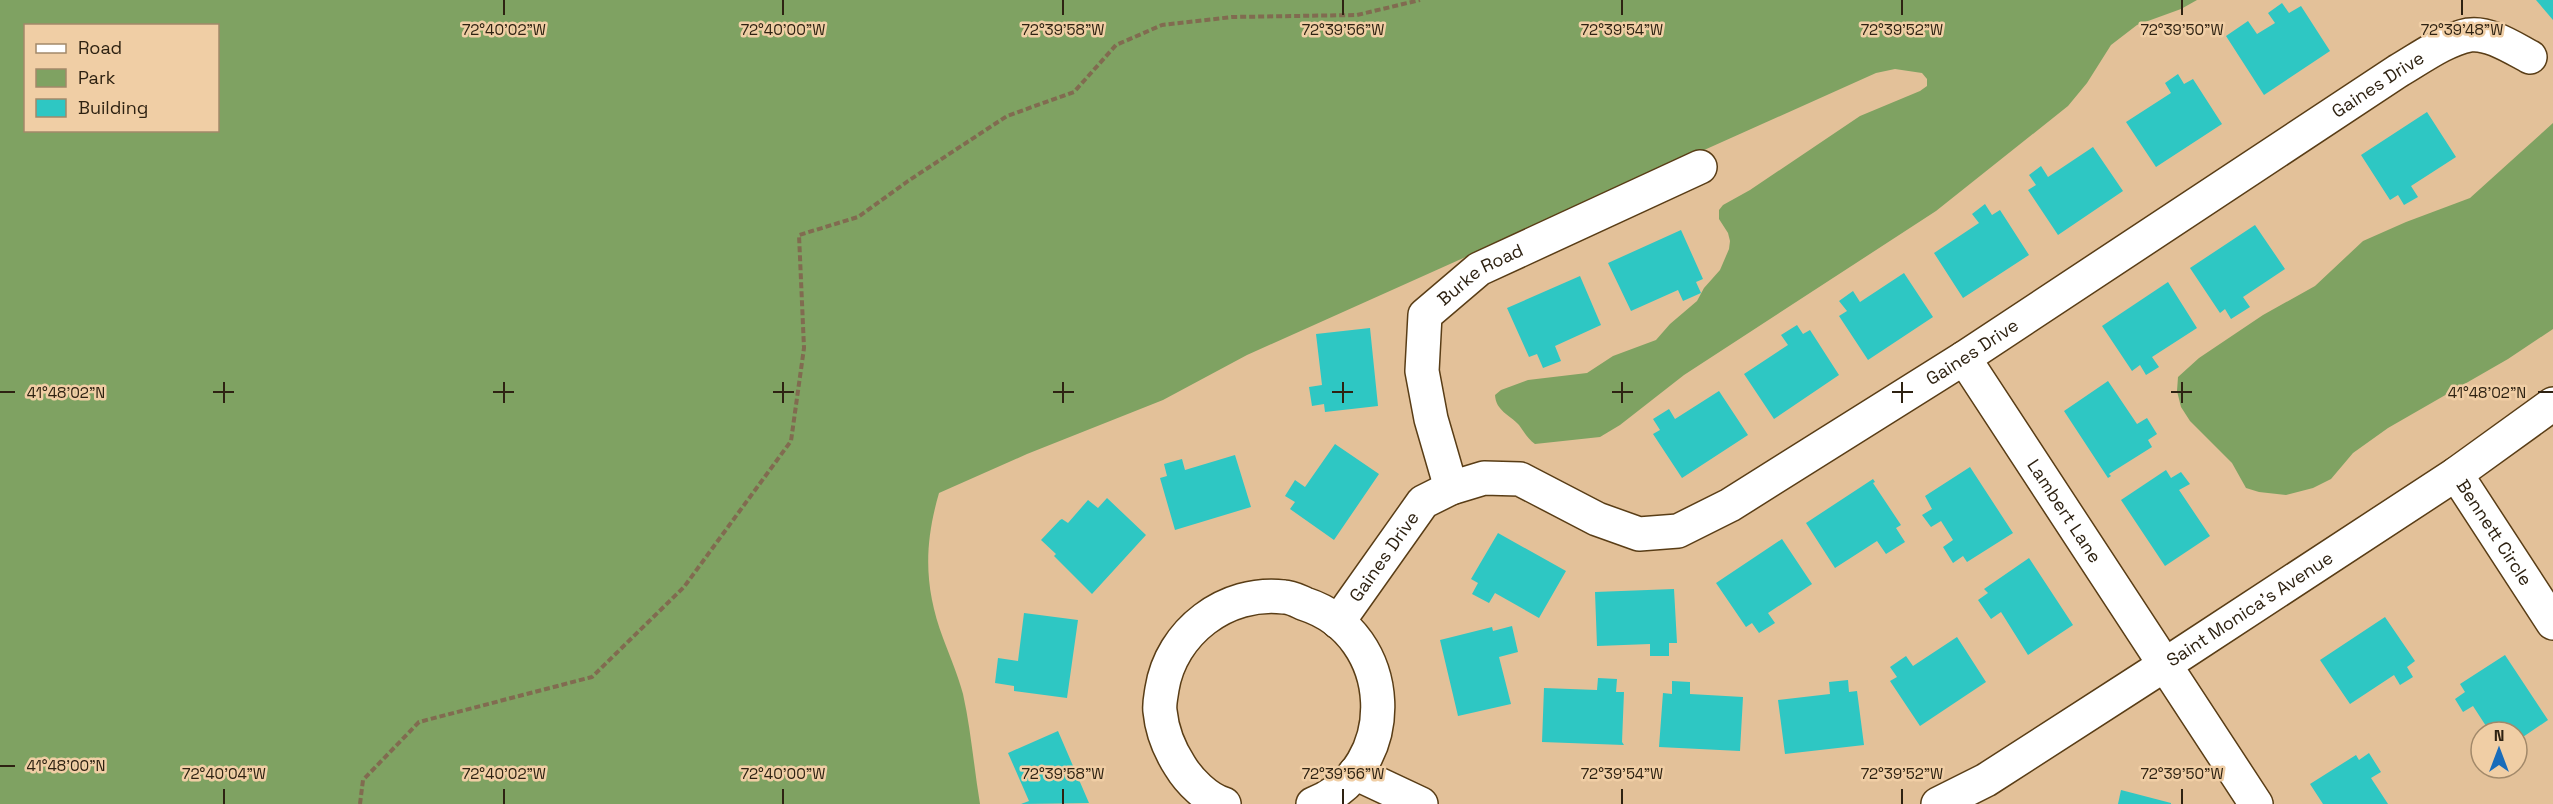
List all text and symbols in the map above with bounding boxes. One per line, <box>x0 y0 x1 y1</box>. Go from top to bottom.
text: 72°40'02"W <box>462 20 546 39</box>
text: 72°40'00"W <box>741 20 825 39</box>
text: 72°39'58"W <box>1022 20 1104 39</box>
text: 72°39'56"W <box>1302 20 1384 39</box>
text: 72°39'54"W <box>1581 20 1663 39</box>
text: 72°39'52"W <box>1861 20 1943 39</box>
text: 72°39'50"W <box>2140 20 2224 39</box>
text: 72°39'48"W <box>2421 20 2503 39</box>
legend <box>24 24 219 132</box>
text: Road <box>78 36 122 59</box>
street label: Gaines Drive <box>2327 46 2428 123</box>
text: Park <box>78 66 116 89</box>
text: Building <box>78 96 148 119</box>
street label: Burke Road <box>1432 238 1527 310</box>
street label: Gaines Drive <box>1921 313 2023 390</box>
text: 41°48'02"N <box>27 383 105 402</box>
text: 41°48'02"N <box>2448 383 2526 402</box>
street label: Lambert Lane <box>2022 455 2107 567</box>
street label: Bennett Circle <box>2452 475 2538 590</box>
street label: Gaines Drive <box>1344 507 1424 606</box>
street label: Saint Monica's Avenue <box>2162 546 2337 672</box>
north arrow <box>2469 720 2529 780</box>
text: N <box>2494 725 2504 746</box>
text: 41°48'00"N <box>26 756 106 775</box>
text: 72°40'04"W <box>182 764 266 783</box>
text: 72°40'02"W <box>462 764 546 783</box>
text: 72°40'00"W <box>741 764 825 783</box>
text: 72°39'58"W <box>1022 764 1104 783</box>
text: 72°39'56"W <box>1302 764 1384 783</box>
text: 72°39'54"W <box>1581 764 1663 783</box>
text: 72°39'52"W <box>1861 764 1943 783</box>
text: 72°39'50"W <box>2140 764 2224 783</box>

